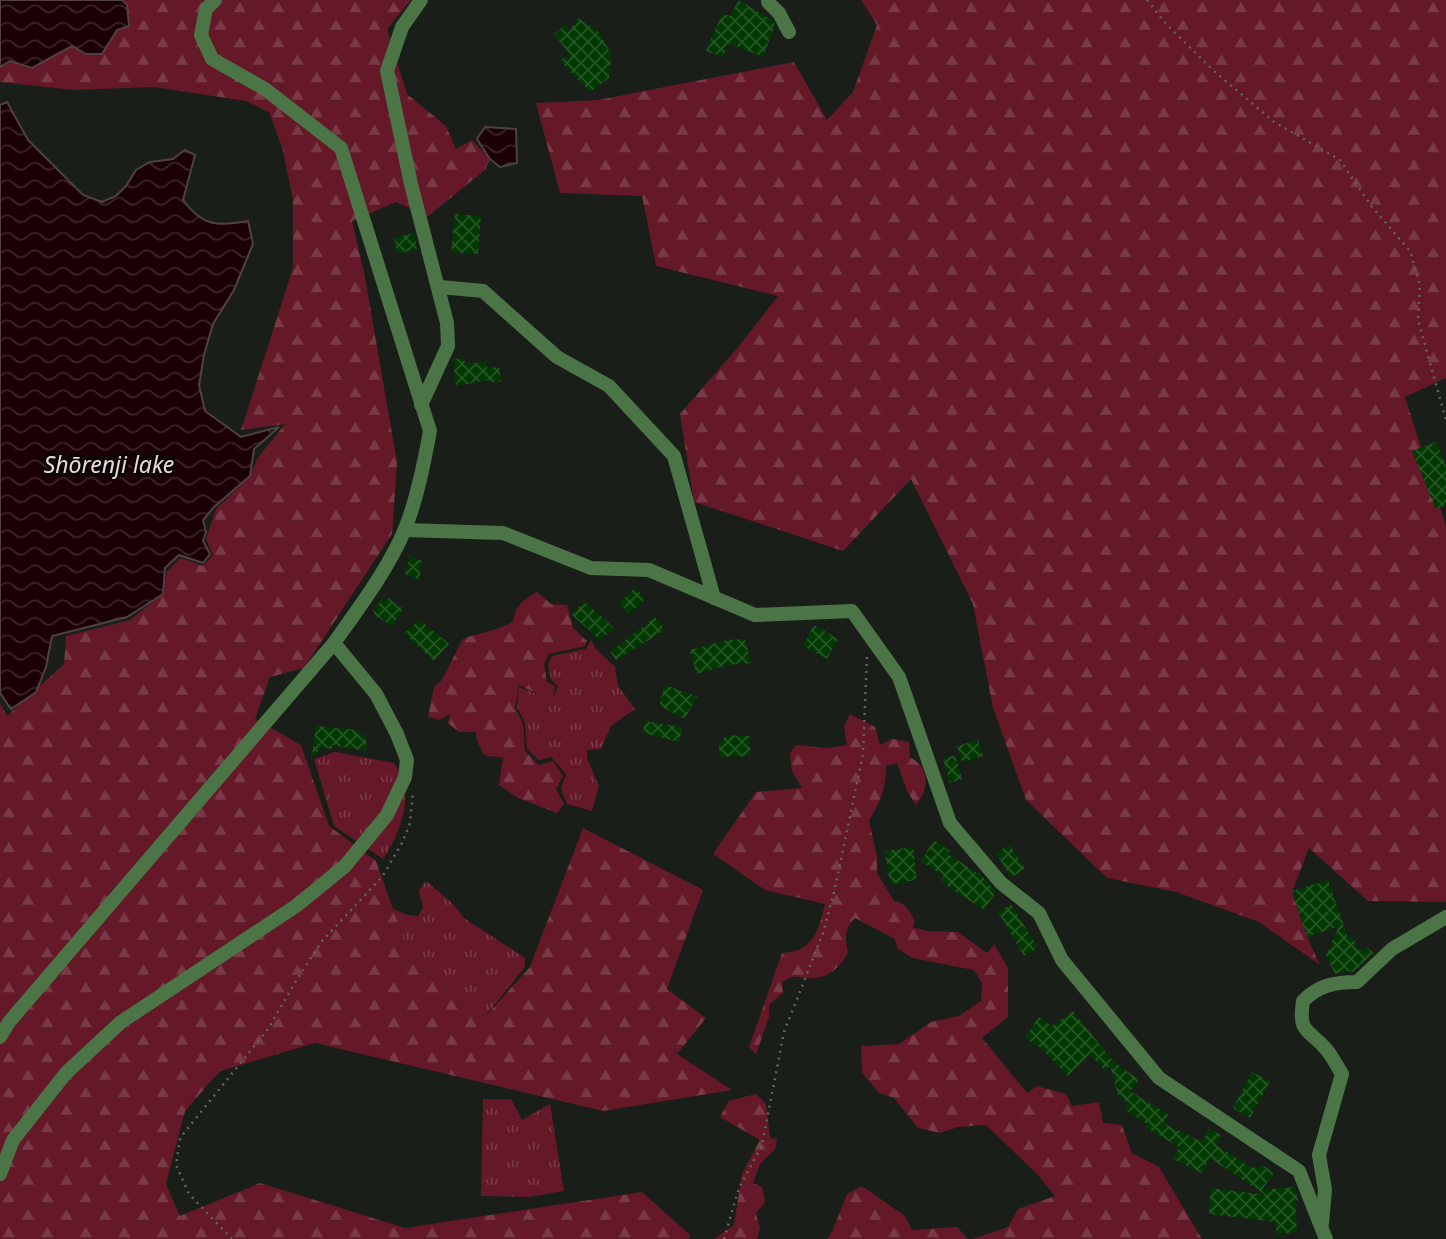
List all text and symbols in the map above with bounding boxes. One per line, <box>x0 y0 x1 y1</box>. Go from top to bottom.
water label: Shōrenji lake <box>44 448 174 480</box>

